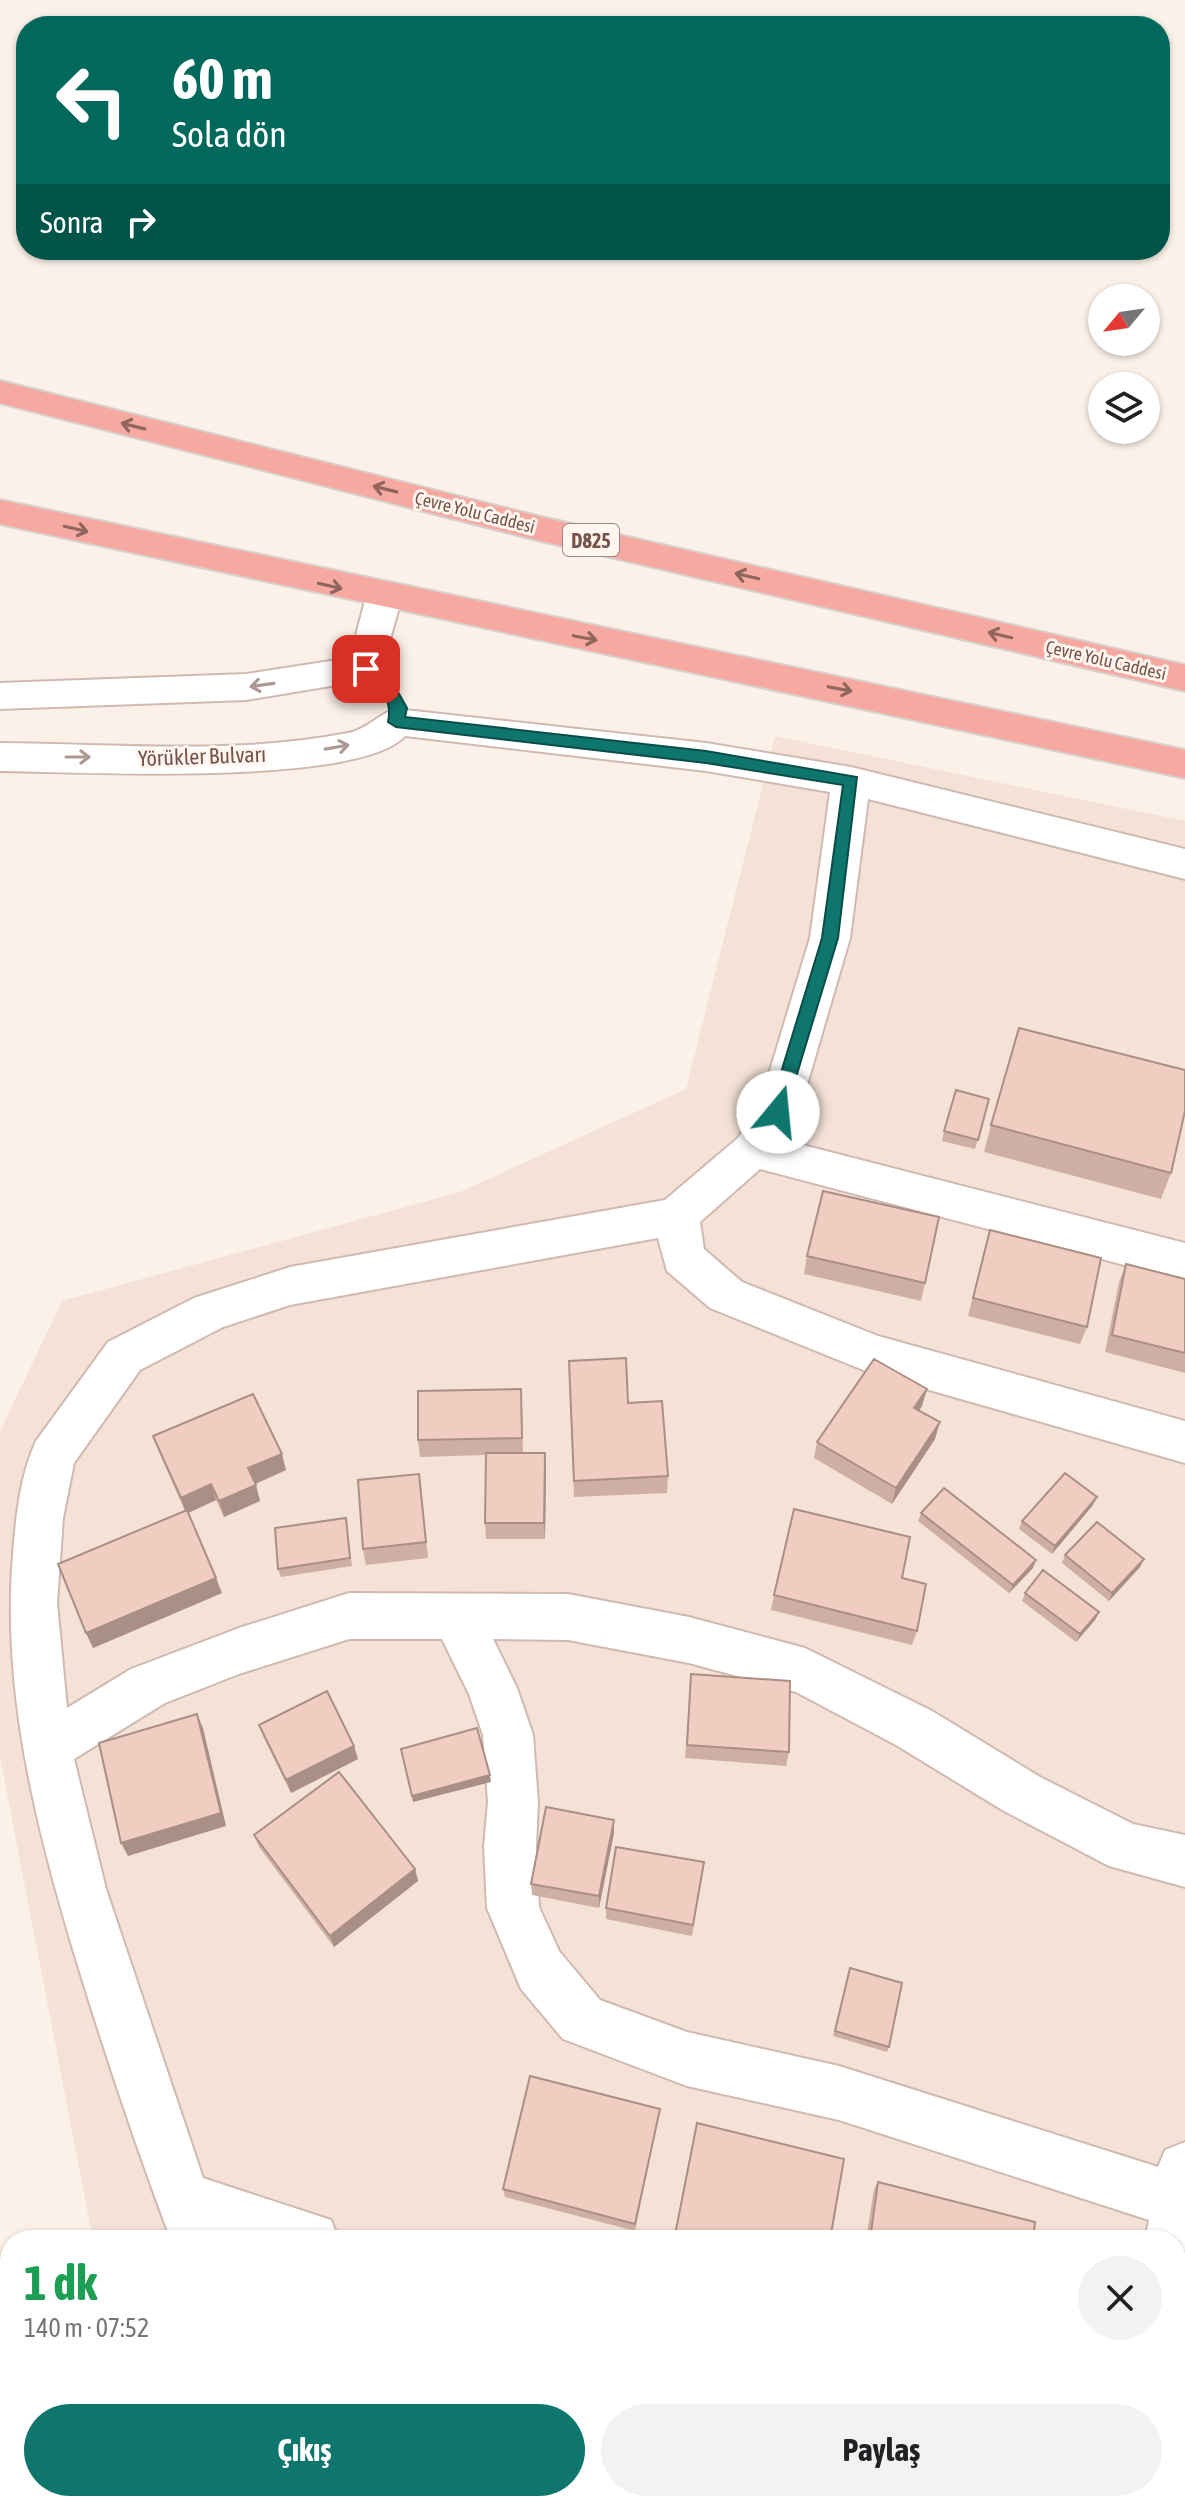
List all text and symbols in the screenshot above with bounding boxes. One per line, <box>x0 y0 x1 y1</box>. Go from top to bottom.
text: 60 m <box>172 47 273 111</box>
icon: left <box>40 48 144 152</box>
text: Sola dön <box>172 113 287 155</box>
icon: right <box>119 200 163 244</box>
text: Sonra <box>40 205 103 239</box>
north arrow <box>1088 284 1160 356</box>
map controls <box>1088 284 1160 444</box>
button: layers <box>1088 372 1160 444</box>
one-way arrow <box>121 417 146 432</box>
one-way arrow <box>373 481 398 496</box>
street label: Çevre Yolu Caddesi <box>413 487 537 537</box>
one-way arrow <box>63 522 88 537</box>
road number: D825 <box>563 524 619 556</box>
one-way arrow <box>734 568 760 583</box>
one-way arrow <box>317 579 342 594</box>
one-way arrow <box>988 627 1013 642</box>
one-way arrow <box>571 631 597 646</box>
pin <box>332 635 400 703</box>
street label: Çevre Yolu Caddesi <box>1044 636 1168 684</box>
icon: arrive <box>344 647 388 691</box>
one-way arrow <box>250 678 275 693</box>
one-way arrow <box>826 682 852 697</box>
one-way arrow <box>324 739 350 754</box>
street label: Yörükler Bulvarı <box>138 741 266 771</box>
one-way arrow <box>64 749 91 765</box>
position arrow <box>736 1070 820 1154</box>
text: 1 dk <box>24 2255 97 2310</box>
button: close <box>1078 2256 1162 2340</box>
text: 140 m · 07:52 <box>24 2313 149 2343</box>
button: Çıkış <box>24 2404 585 2496</box>
button: Paylaş <box>601 2404 1162 2496</box>

